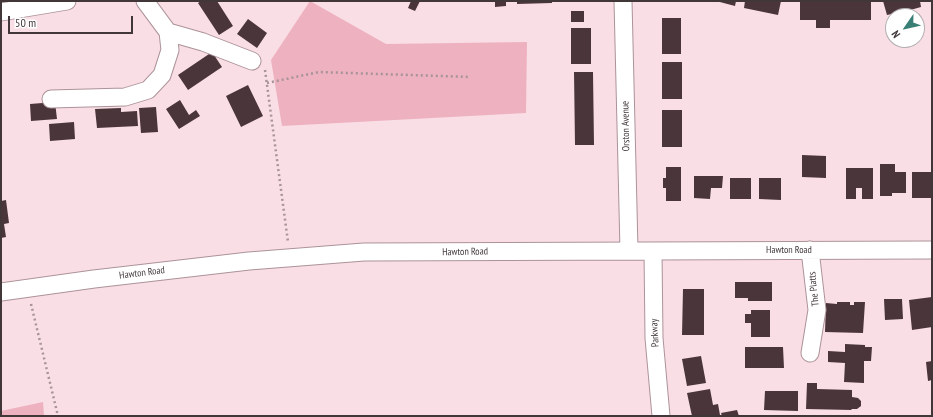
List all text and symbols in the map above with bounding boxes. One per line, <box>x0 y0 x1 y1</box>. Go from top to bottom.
scale bar <box>10 8 135 34</box>
north arrow <box>885 8 925 48</box>
text: 50 m <box>15 15 36 30</box>
text: N <box>888 28 903 41</box>
street label: Orston Avenue <box>620 101 632 151</box>
street label: Hawton Road <box>766 244 812 256</box>
street label: Hawton Road <box>442 246 488 258</box>
street label: Hawton Road <box>119 264 165 282</box>
street label: The Platts <box>806 271 822 307</box>
street label: Parkway <box>648 318 662 348</box>

